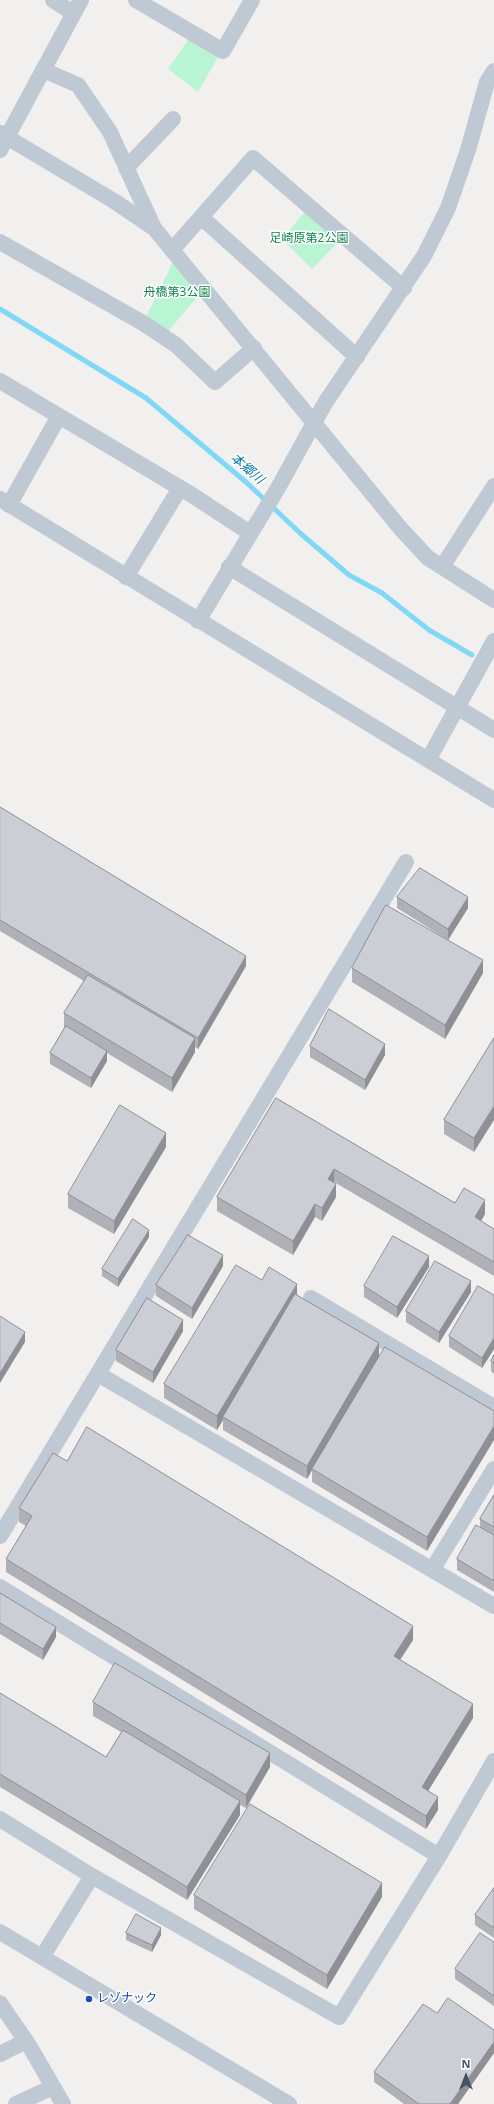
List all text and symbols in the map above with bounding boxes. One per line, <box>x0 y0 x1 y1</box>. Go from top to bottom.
park label: 足崎原第2公園 <box>270 232 348 246</box>
park label: 舟橋第3公園 <box>144 286 210 300</box>
water label: 本郷川 <box>227 450 267 488</box>
place label: レゾナック <box>97 1992 157 2006</box>
marker: レゾナック <box>84 1994 94 2004</box>
north arrow <box>446 2056 486 2096</box>
text: N <box>462 2056 470 2071</box>

